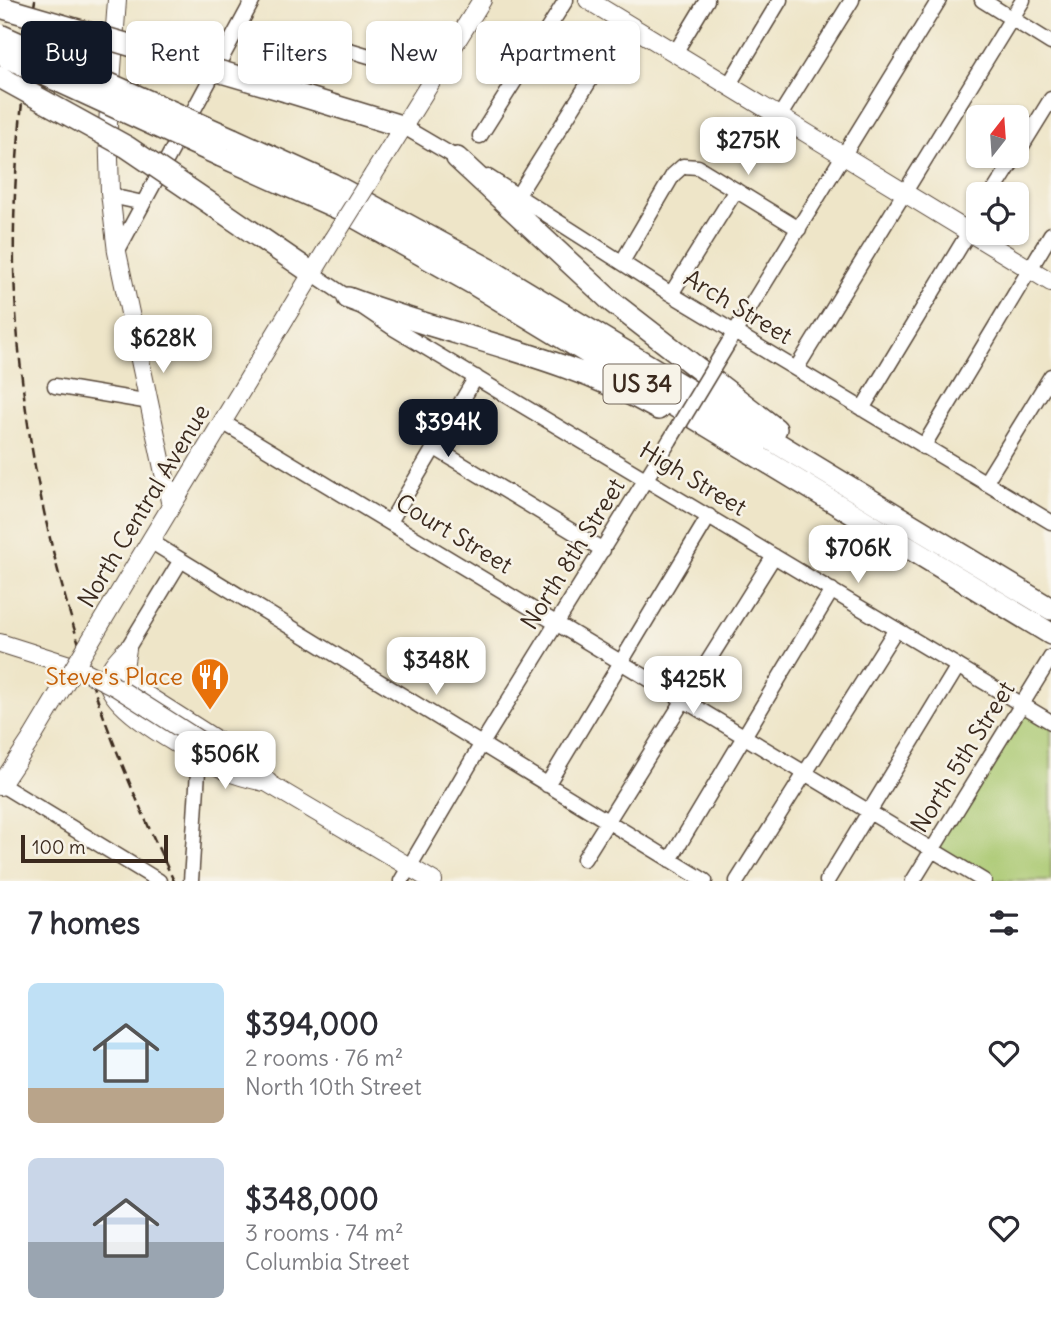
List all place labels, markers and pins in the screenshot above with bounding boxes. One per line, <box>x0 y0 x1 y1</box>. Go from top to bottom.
pin: $275K <box>699 118 797 177</box>
pin: $628K <box>114 316 212 375</box>
pin: $394K <box>399 400 497 459</box>
pin: $706K <box>809 526 907 585</box>
pin: $348K <box>387 638 485 697</box>
restaurant icon: Steve's Place <box>189 656 231 711</box>
pin: $425K <box>644 656 742 716</box>
place label: Steve's Place <box>45 661 183 691</box>
pin: $506K <box>176 732 274 791</box>

